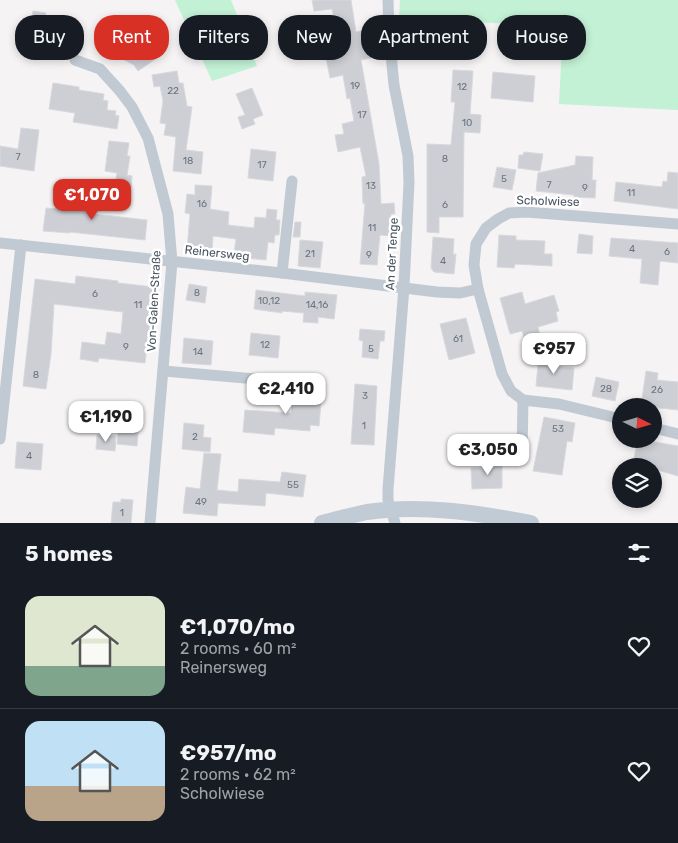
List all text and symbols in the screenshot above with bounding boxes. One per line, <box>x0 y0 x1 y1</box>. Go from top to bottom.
chip: Buy <box>15 15 84 60</box>
chip: Rent <box>94 15 169 60</box>
chip: Filters <box>179 15 268 60</box>
chip: New <box>278 15 351 60</box>
chip: Apartment <box>361 15 487 60</box>
chip: House <box>497 15 586 60</box>
house number: 19 <box>350 80 360 92</box>
house number: 12 <box>457 81 467 93</box>
house number: 22 <box>167 85 179 97</box>
house number: 17 <box>357 109 367 121</box>
house number: 10 <box>462 117 472 129</box>
house number: 7 <box>15 151 21 163</box>
house number: 8 <box>442 153 448 165</box>
house number: 18 <box>183 155 193 167</box>
house number: 17 <box>257 159 267 171</box>
house number: 5 <box>501 173 507 185</box>
pin: €1,070 <box>51 178 133 221</box>
house number: 7 <box>546 179 552 191</box>
house number: 13 <box>366 180 376 192</box>
house number: 9 <box>582 182 588 194</box>
text: €1,070 <box>64 185 120 204</box>
house number: 11 <box>627 187 635 199</box>
street label: Scholwiese <box>516 193 580 209</box>
house number: 16 <box>197 198 207 210</box>
house number: 6 <box>442 199 448 211</box>
street label: An der Tenge <box>383 217 401 291</box>
house number: 11 <box>368 222 376 234</box>
street label: Reinersweg <box>184 243 250 263</box>
house number: 4 <box>629 243 635 255</box>
house number: 6 <box>664 246 670 258</box>
house number: 21 <box>305 248 315 260</box>
house number: 9 <box>366 249 372 261</box>
street label: Von-Galen-Straße <box>144 250 164 352</box>
house number: 4 <box>440 255 446 267</box>
house number: 8 <box>194 287 200 299</box>
house number: 6 <box>92 288 98 300</box>
house number: 10,12 <box>258 295 280 307</box>
house number: 11 <box>134 299 142 311</box>
house number: 14,16 <box>306 299 328 311</box>
pin: €957 <box>524 332 584 375</box>
house number: 61 <box>453 333 463 345</box>
house number: 12 <box>260 339 270 351</box>
text: €957 <box>533 339 575 358</box>
house number: 9 <box>123 341 129 353</box>
house number: 5 <box>368 343 374 355</box>
house number: 14 <box>193 346 203 358</box>
house number: 8 <box>33 369 39 381</box>
pin: €2,410 <box>245 372 327 415</box>
text: €2,410 <box>258 379 314 398</box>
house number: 28 <box>600 383 612 395</box>
house number: 26 <box>651 384 663 396</box>
house number: 3 <box>362 390 368 402</box>
north arrow <box>612 398 662 448</box>
map controls <box>612 398 662 508</box>
pin: €1,190 <box>65 400 147 443</box>
text: €1,190 <box>79 407 133 426</box>
house number: 1 <box>362 420 366 432</box>
house number: 53 <box>552 423 564 435</box>
house number: 2 <box>192 431 198 443</box>
pin: €3,050 <box>447 434 529 476</box>
text: €3,050 <box>458 440 518 459</box>
house number: 4 <box>26 450 32 462</box>
button: layers <box>612 458 662 508</box>
house number: 55 <box>287 479 299 491</box>
house number: 49 <box>195 496 207 508</box>
house number: 1 <box>120 507 124 519</box>
icon: filters <box>625 539 653 567</box>
text: 5 homes <box>25 541 113 566</box>
text: €1,070/mo <box>180 614 295 639</box>
icon: home <box>65 616 125 676</box>
icon: heart <box>625 632 653 660</box>
text: 2 rooms · 60 m² <box>180 639 297 658</box>
text: Reinersweg <box>180 658 267 677</box>
text: €957/mo <box>180 740 277 765</box>
icon: home <box>65 741 125 801</box>
icon: heart <box>625 757 653 785</box>
text: 2 rooms · 62 m² <box>180 765 296 784</box>
text: Scholwiese <box>180 784 264 803</box>

